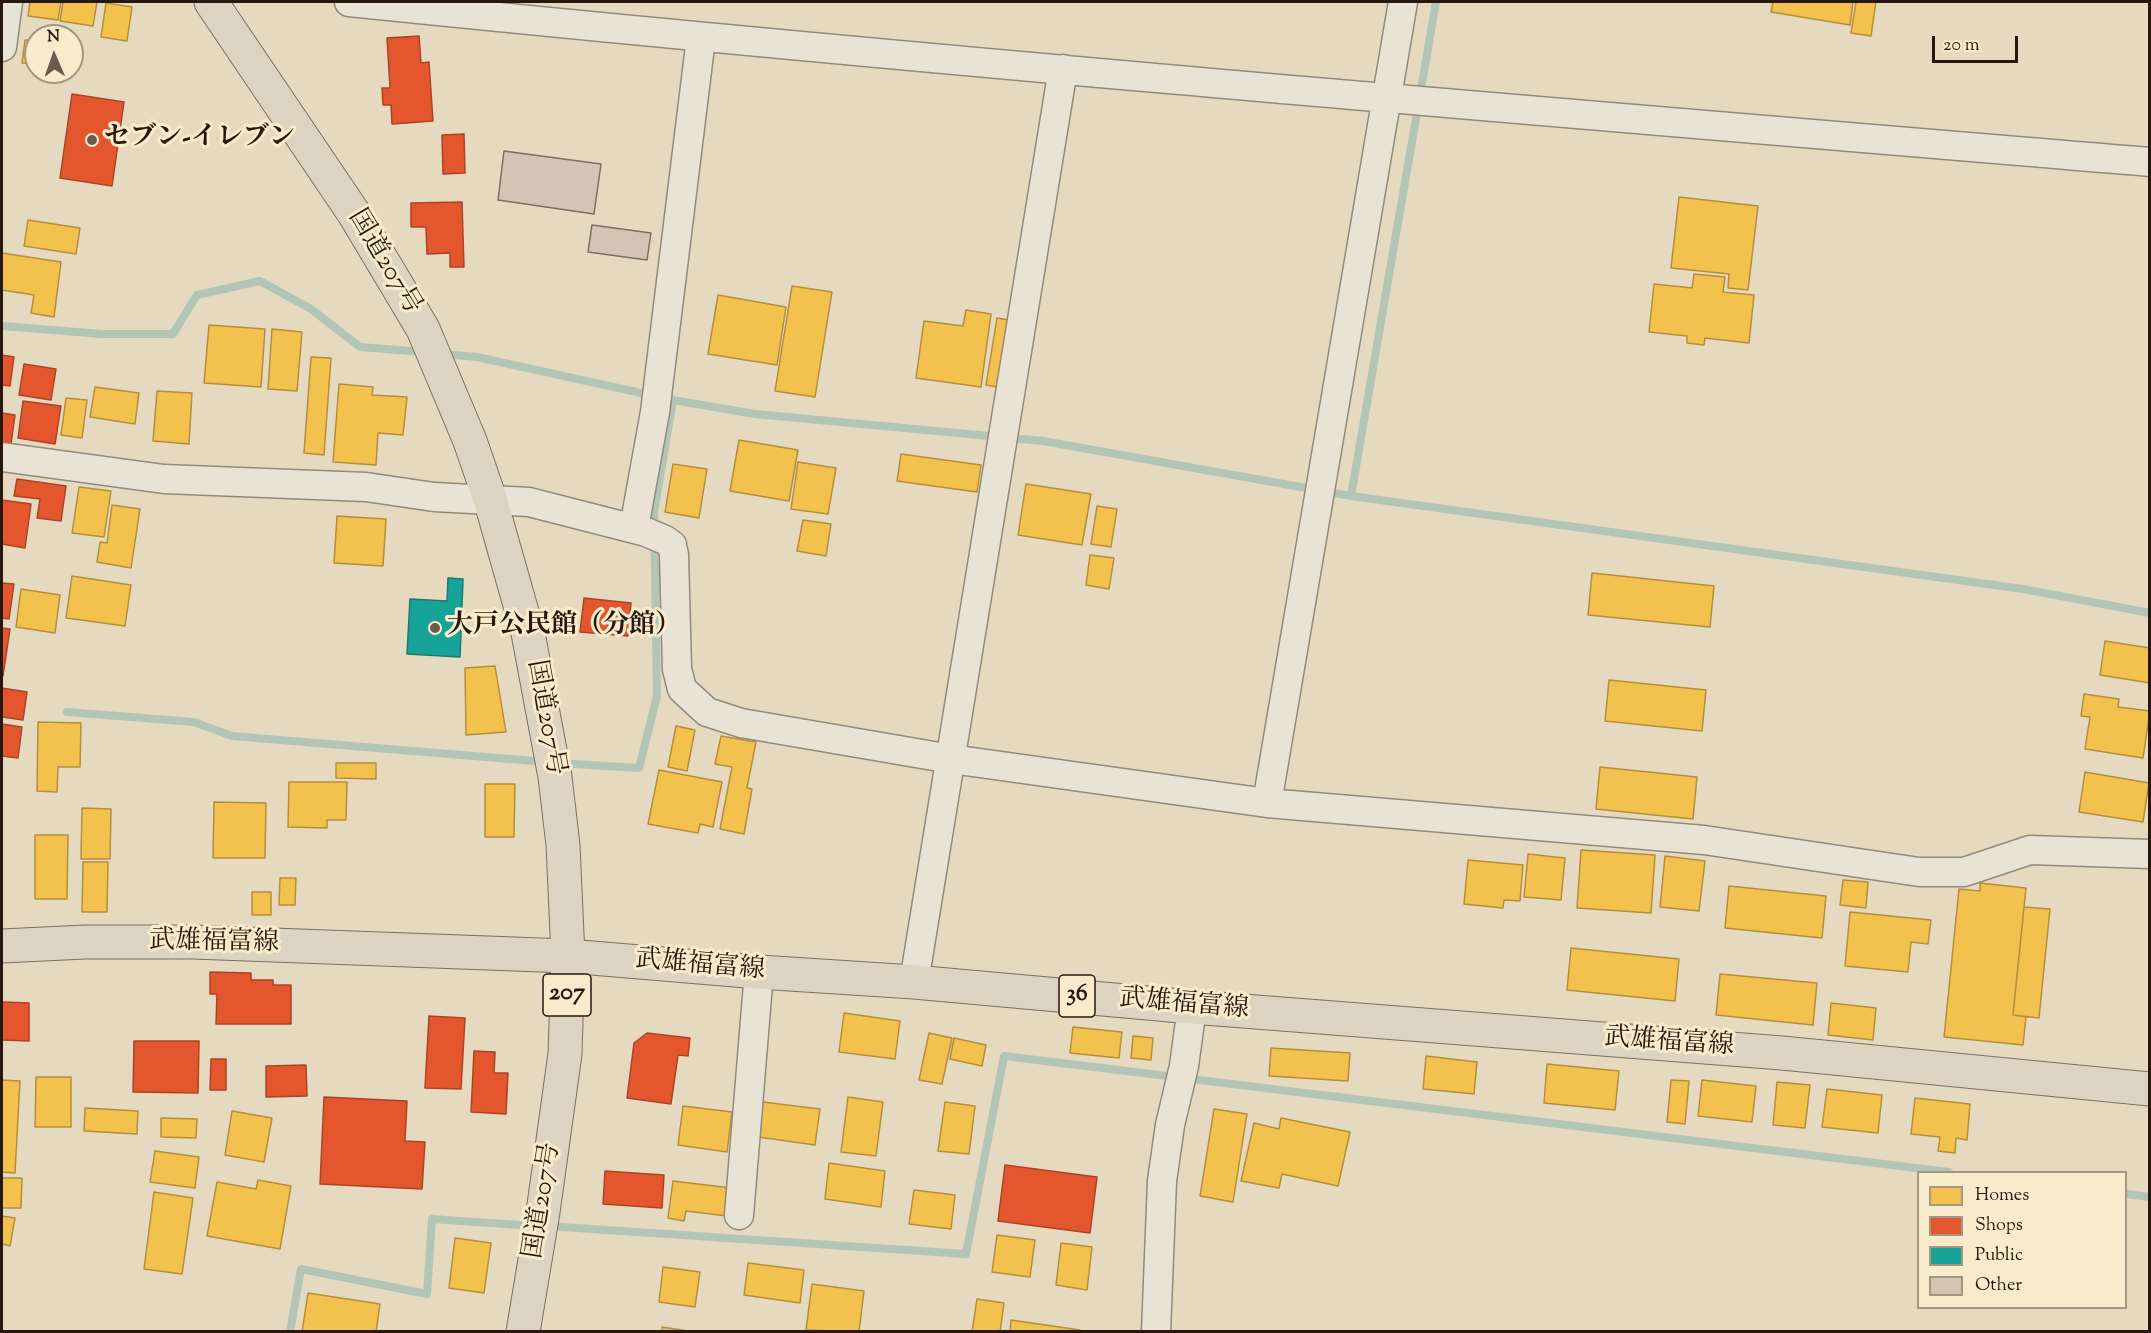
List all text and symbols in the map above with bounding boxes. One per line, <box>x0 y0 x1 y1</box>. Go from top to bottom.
north arrow <box>24 24 84 84</box>
scale bar <box>1935 24 2020 62</box>
text: N <box>47 26 60 49</box>
text: 20 m <box>1943 33 1980 59</box>
place label: セブン-イレブン <box>104 124 295 156</box>
marker: セブン-イレブン <box>85 133 99 147</box>
street label: 国道207号 <box>340 205 426 321</box>
place label: 大戸公民館（分館） <box>447 612 681 644</box>
marker: 大戸公民館（分館） <box>428 621 442 635</box>
street label: 国道207号 <box>518 658 570 778</box>
street label: 武雄福富線 <box>149 927 279 961</box>
street label: 武雄福富線 <box>634 946 766 988</box>
road number: 207 <box>543 974 591 1016</box>
road number: 36 <box>1059 975 1095 1017</box>
street label: 武雄福富線 <box>1118 985 1250 1027</box>
street label: 武雄福富線 <box>1603 1024 1735 1064</box>
street label: 国道207号 <box>519 1141 569 1261</box>
legend <box>1917 1171 2127 1309</box>
text: Homes <box>1975 1183 2029 1209</box>
text: Shops <box>1975 1213 2023 1239</box>
text: Public <box>1975 1243 2023 1269</box>
text: Other <box>1975 1273 2022 1299</box>

